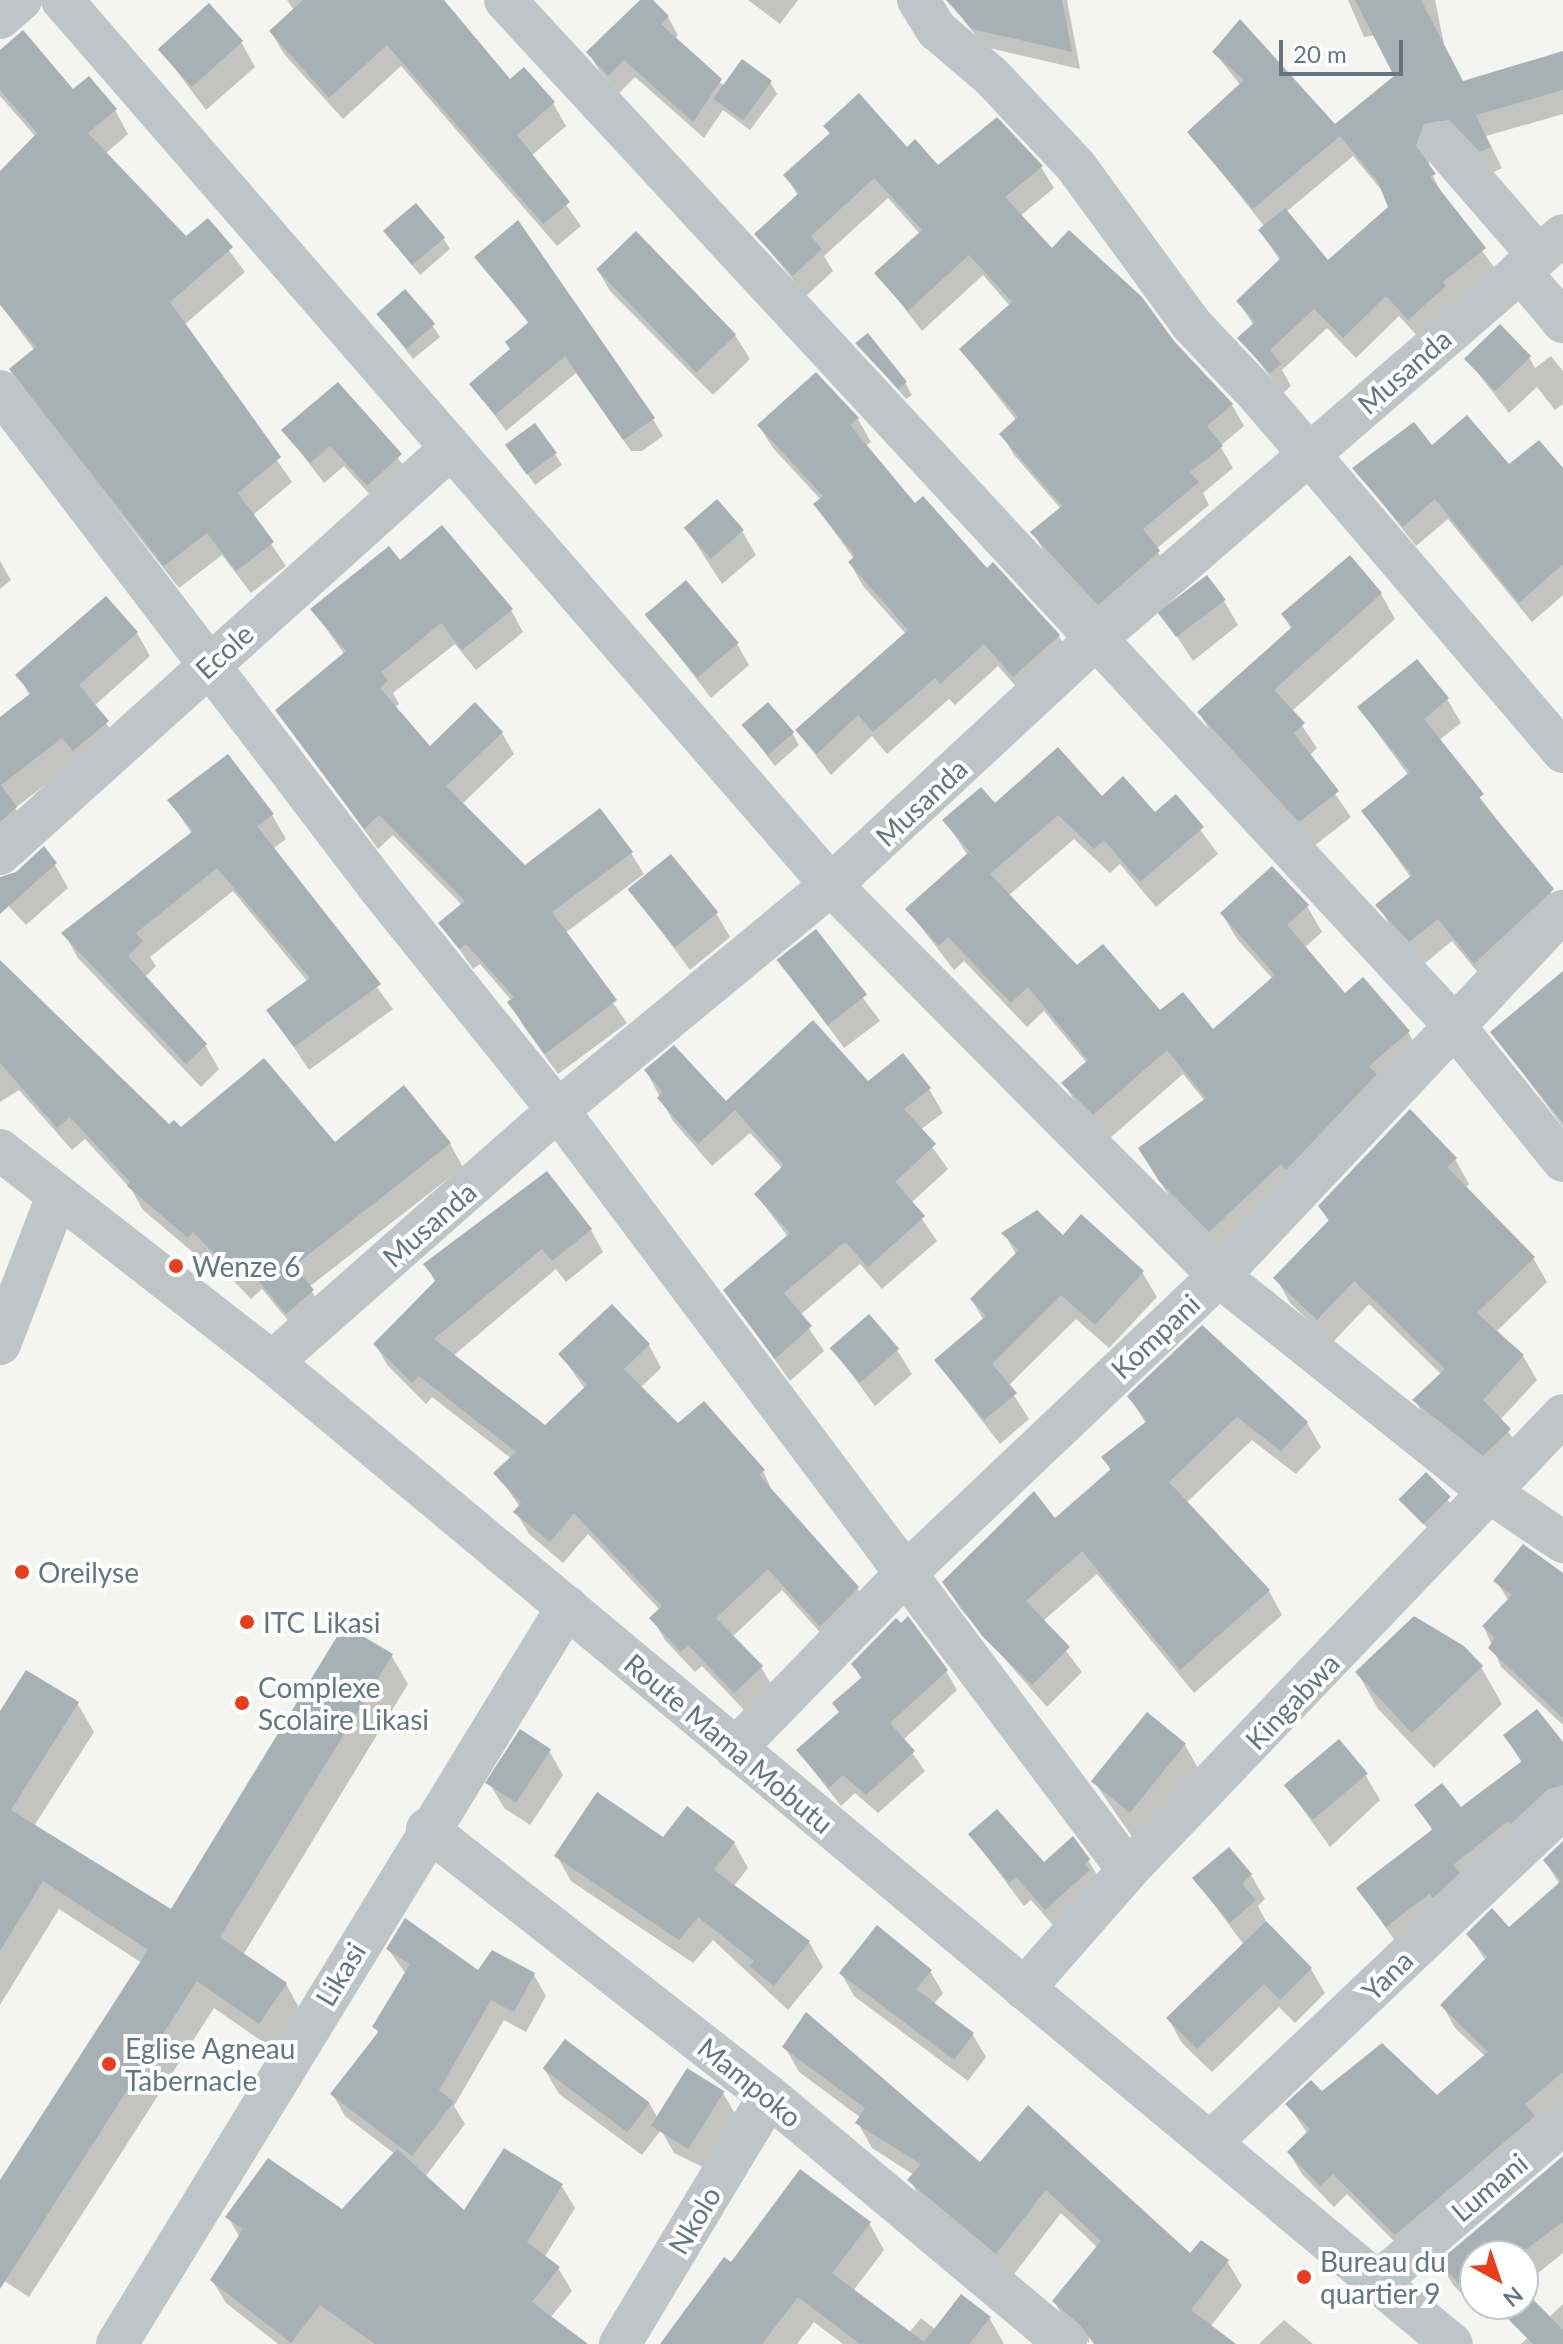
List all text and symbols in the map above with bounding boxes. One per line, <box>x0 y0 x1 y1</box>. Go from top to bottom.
scale bar <box>1283 24 1407 74</box>
text: 20 m <box>1293 39 1347 68</box>
street label: Musanda <box>1350 321 1458 421</box>
street label: Ecole <box>188 616 260 686</box>
street label: Musanda <box>868 751 974 853</box>
street label: Musanda <box>375 1174 483 1274</box>
place label: Wenze 6 <box>192 1249 300 1283</box>
marker: Wenze 6 <box>167 1257 185 1275</box>
street label: Kompani <box>1104 1287 1206 1385</box>
place label: Oreilyse <box>38 1555 139 1589</box>
marker: Oreilyse <box>13 1563 31 1581</box>
place label: ITC Likasi <box>263 1605 380 1639</box>
marker: ITC Likasi <box>238 1613 256 1631</box>
street label: Route Mama Mobutu <box>618 1646 840 1840</box>
street label: Kingabwa <box>1238 1646 1346 1756</box>
place label: Complexe Scolaire Likasi <box>258 1670 429 1736</box>
marker: Complexe Scolaire Likasi <box>233 1694 251 1712</box>
street label: Likasi <box>308 1936 372 2012</box>
street label: Yana <box>1355 1943 1419 2007</box>
street label: Mampoko <box>691 2030 809 2134</box>
place label: Eglise Agneau Tabernacle <box>125 2031 296 2097</box>
marker: Eglise Agneau Tabernacle <box>100 2055 118 2073</box>
street label: Lumani <box>1444 2146 1534 2228</box>
street label: Nkolo <box>661 2180 727 2260</box>
north arrow <box>1459 2240 1539 2320</box>
place label: Bureau du quartier 9 <box>1320 2244 1446 2310</box>
marker: Bureau du quartier 9 <box>1295 2268 1313 2286</box>
text: N <box>1498 2281 1529 2313</box>

